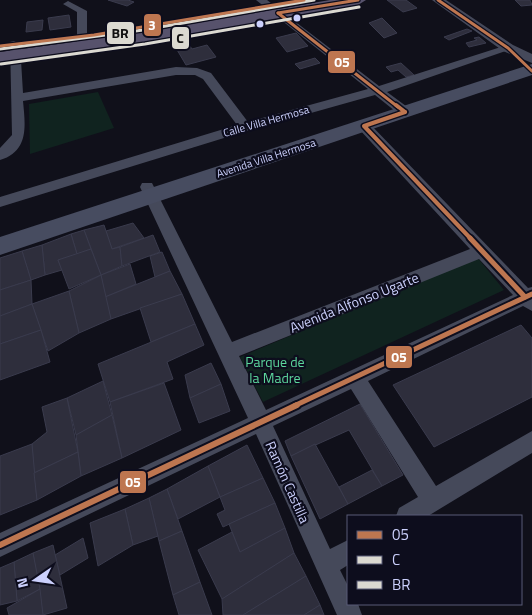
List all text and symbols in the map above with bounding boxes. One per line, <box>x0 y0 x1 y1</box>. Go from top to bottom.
line badge: 3 <box>143 13 162 37</box>
unlabelled marker <box>292 13 302 23</box>
text: 3 <box>148 14 156 35</box>
unlabelled marker <box>255 19 265 29</box>
line badge: BR <box>106 21 135 45</box>
text: BR <box>111 22 129 43</box>
line badge: C <box>171 26 190 50</box>
text: C <box>176 27 184 48</box>
line badge: 05 <box>327 50 356 74</box>
text: 05 <box>334 51 350 72</box>
street label: Calle Villa Hermosa <box>221 101 311 141</box>
street label: Avenida Villa Hermosa <box>214 134 318 182</box>
street label: Avenida Alfonso Ugarte <box>286 266 422 338</box>
line badge: 05 <box>385 345 413 369</box>
text: 05 <box>391 346 407 367</box>
park label: Parque de la Madre <box>245 351 305 388</box>
street label: Ramón Castilla <box>261 438 315 526</box>
line badge: 05 <box>119 470 147 494</box>
text: 05 <box>125 471 141 492</box>
legend <box>347 515 522 605</box>
text: 05 <box>392 523 409 546</box>
text: C <box>392 548 400 571</box>
north arrow <box>10 555 60 605</box>
text: BR <box>392 573 410 596</box>
text: N <box>11 576 33 590</box>

